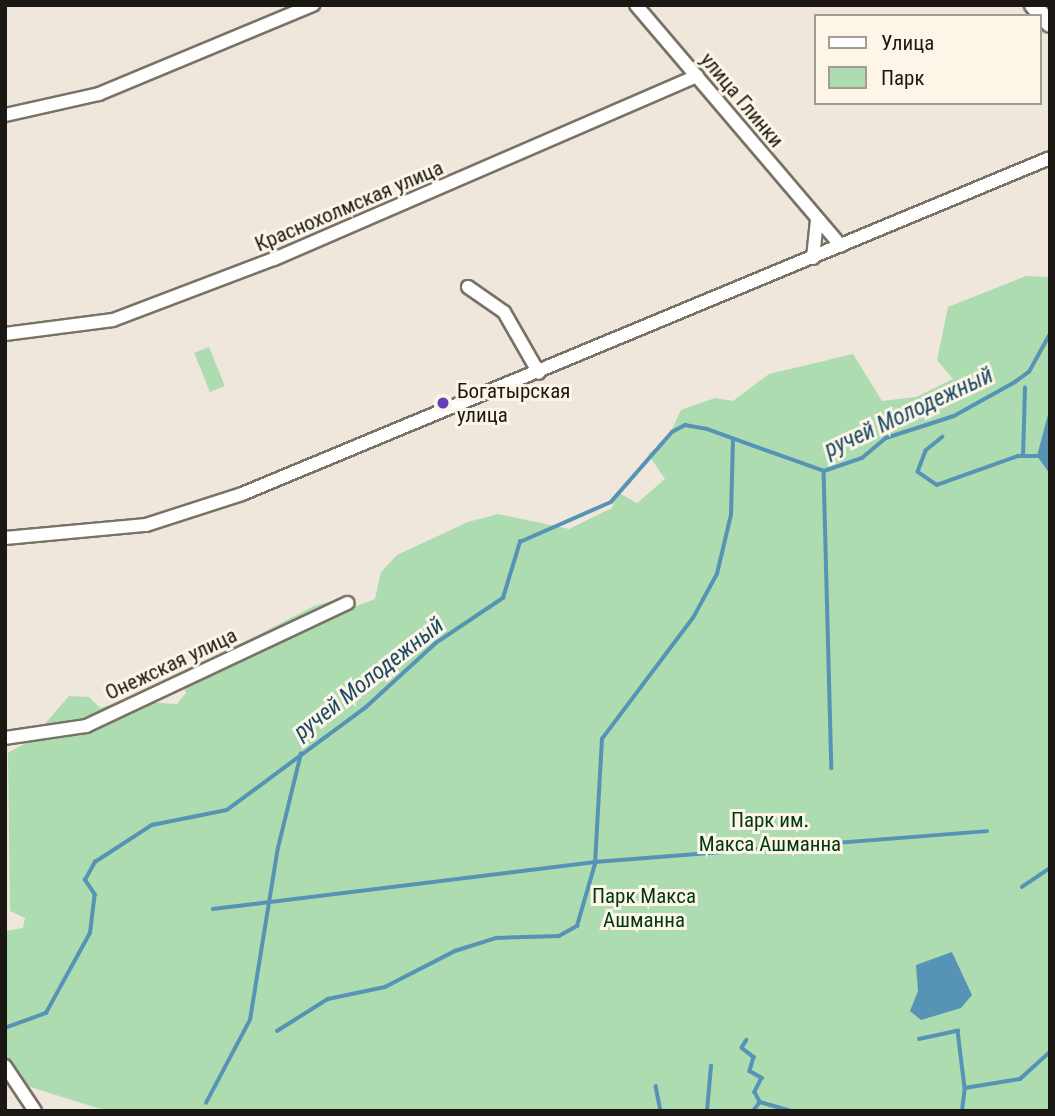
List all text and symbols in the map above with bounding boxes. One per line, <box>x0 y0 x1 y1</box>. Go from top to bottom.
legend <box>814 14 1041 105</box>
text: Улица <box>881 31 934 55</box>
street label: улица Глинки <box>695 47 789 153</box>
text: Парк <box>881 66 925 90</box>
street label: Краснохолмская улица <box>251 155 447 257</box>
water label: ручей Молодежный <box>820 362 998 464</box>
place label: Богатырская улица <box>457 378 570 428</box>
marker: Богатырская улица <box>435 395 451 411</box>
water label: ручей Молодежный <box>288 612 450 746</box>
street label: Онежская улица <box>101 622 241 706</box>
park label: Парк им. Макса Ашманна <box>699 807 841 857</box>
park label: Парк Макса Ашманна <box>592 883 696 933</box>

